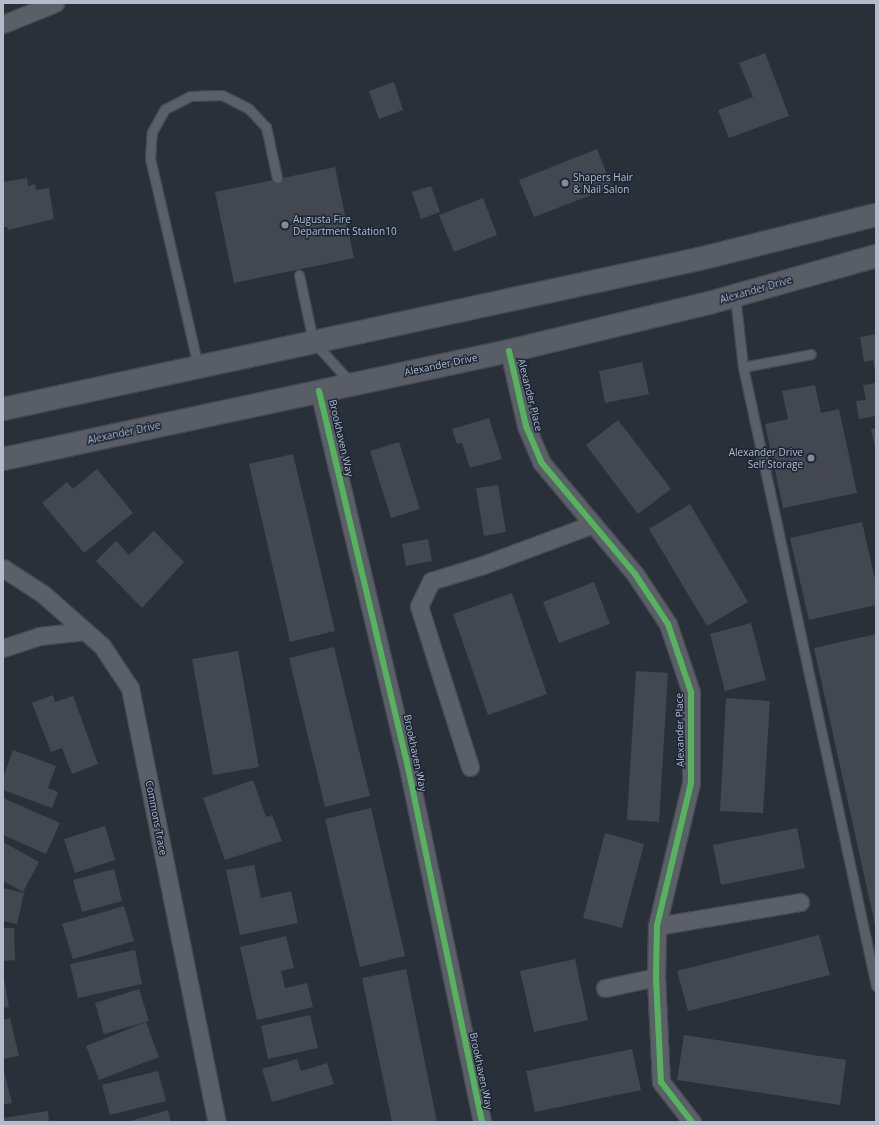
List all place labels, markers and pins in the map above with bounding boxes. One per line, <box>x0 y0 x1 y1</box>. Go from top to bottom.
place label: Shapers Hair & Nail Salon <box>573 171 633 194</box>
marker: Shapers Hair & Nail Salon <box>560 178 570 188</box>
place label: Augusta Fire Department Station10 <box>293 213 397 236</box>
marker: Augusta Fire Department Station10 <box>280 220 290 230</box>
place label: Alexander Drive Self Storage <box>729 446 803 470</box>
marker: Alexander Drive Self Storage <box>806 453 816 463</box>

